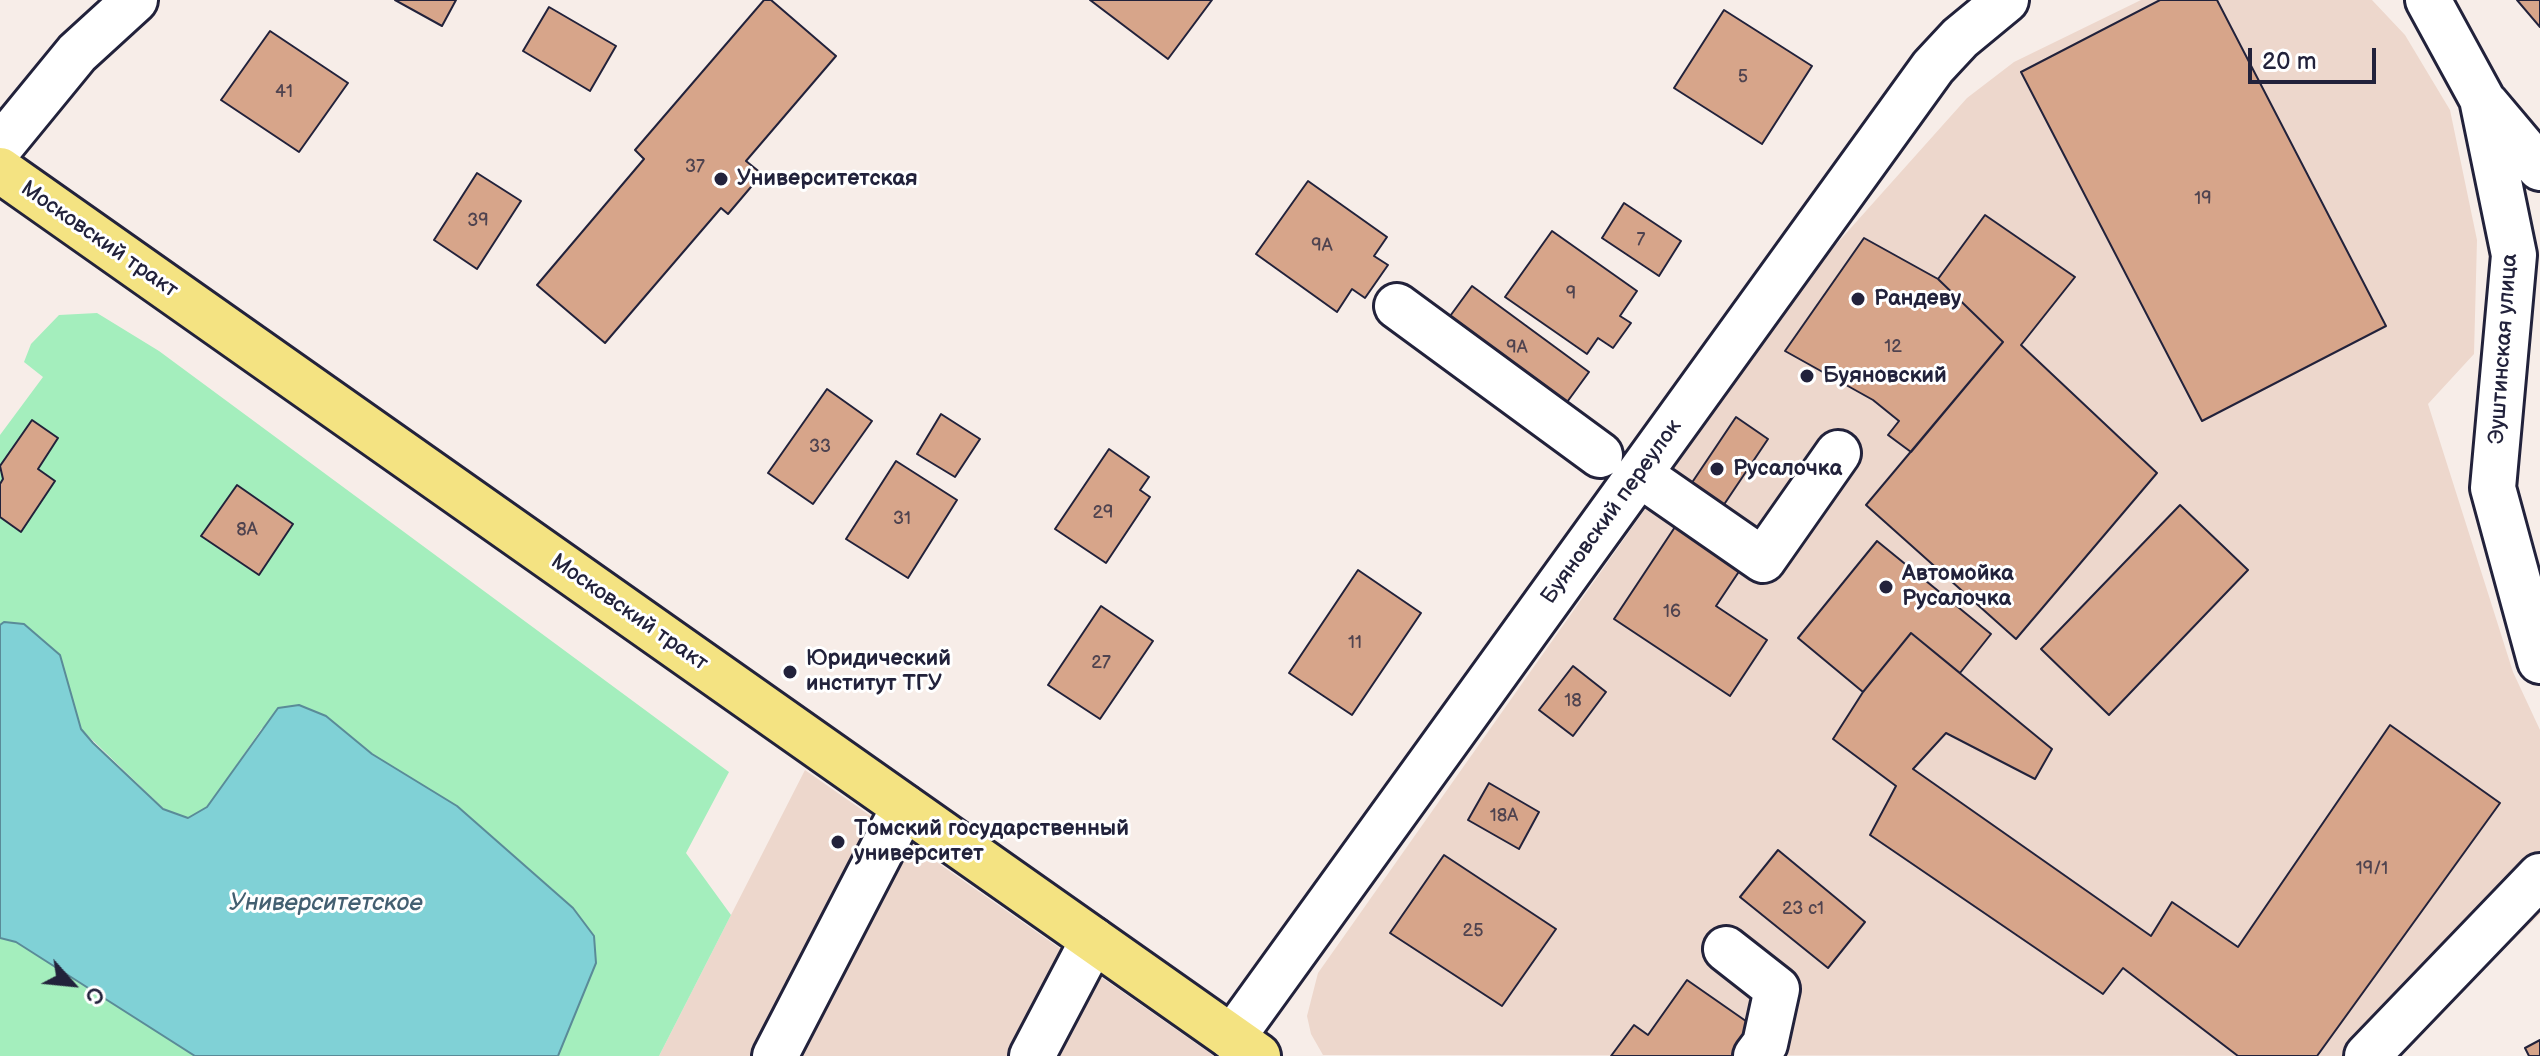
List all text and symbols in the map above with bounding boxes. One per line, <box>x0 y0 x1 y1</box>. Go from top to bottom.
scale bar <box>2252 32 2380 82</box>
text: 20 m <box>2262 47 2317 76</box>
house number: 5 <box>1738 66 1748 88</box>
house number: 41 <box>275 81 293 103</box>
house number: 37 <box>685 156 705 178</box>
place label: Университетская <box>737 166 918 192</box>
marker: Университетская <box>712 170 730 188</box>
street label: Московский тракт <box>15 176 183 304</box>
house number: 19 <box>2194 188 2212 210</box>
house number: 39 <box>467 210 489 232</box>
house number: 7 <box>1637 229 1645 251</box>
house number: 9А <box>1311 235 1333 257</box>
street label: Эуштинская улица <box>2484 253 2524 445</box>
house number: 9 <box>1566 283 1576 305</box>
place label: Рандеву <box>1874 286 1961 312</box>
marker: Рандеву <box>1849 290 1867 308</box>
house number: 12 <box>1884 336 1902 358</box>
house number: 9А <box>1506 337 1528 359</box>
place label: Буяновский <box>1823 363 1947 389</box>
marker: Буяновский <box>1798 367 1816 385</box>
street label: Буяновский переулок <box>1536 415 1688 609</box>
house number: 33 <box>809 436 831 458</box>
place label: Русалочка <box>1733 456 1842 482</box>
marker: Русалочка <box>1708 460 1726 478</box>
house number: 29 <box>1092 502 1114 524</box>
house number: 31 <box>893 508 911 530</box>
house number: 8А <box>236 519 258 541</box>
street label: Московский тракт <box>545 549 713 677</box>
place label: Автомойка Русалочка <box>1902 561 2014 612</box>
marker: Автомойка Русалочка <box>1877 578 1895 596</box>
house number: 16 <box>1663 601 1681 623</box>
house number: 11 <box>1348 632 1362 654</box>
place label: Юридический институт ТГУ <box>806 646 951 698</box>
house number: 27 <box>1091 652 1111 674</box>
marker: Юридический институт ТГУ <box>781 663 799 681</box>
house number: 18 <box>1564 690 1582 712</box>
house number: 18А <box>1490 805 1518 827</box>
place label: Томский государственный университет <box>854 816 1129 868</box>
marker: Томский государственный университет <box>829 833 847 851</box>
house number: 19/1 <box>2356 858 2388 880</box>
water label: Университетское <box>229 890 423 918</box>
house number: 23 с1 <box>1782 898 1824 920</box>
house number: 25 <box>1463 920 1483 942</box>
north arrow <box>32 944 112 1024</box>
text: С <box>78 982 109 1008</box>

